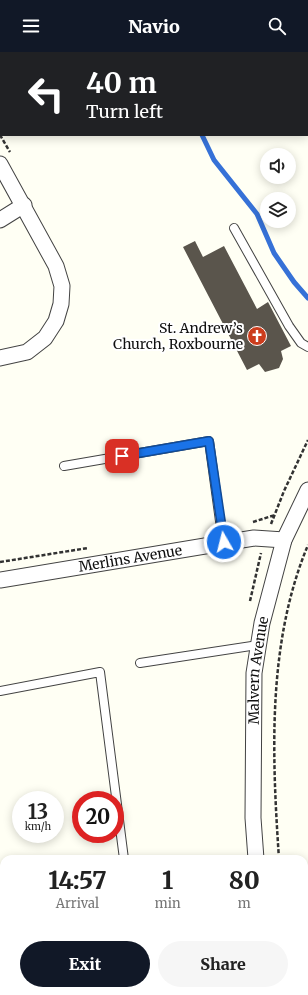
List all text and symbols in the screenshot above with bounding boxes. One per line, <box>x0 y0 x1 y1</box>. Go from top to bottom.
icon: menu <box>20 15 42 37</box>
text: Navio <box>128 15 180 38</box>
icon: search <box>266 15 288 37</box>
text: 40 m <box>86 65 157 101</box>
icon: left <box>20 68 72 120</box>
text: Turn left <box>86 100 163 123</box>
map controls <box>260 148 296 228</box>
button: sound <box>260 148 296 184</box>
button: layers <box>260 192 296 228</box>
place label: St. Andrew’s Church, Roxbourne <box>113 319 243 353</box>
church icon: St. Andrew’s Church, Roxbourne <box>246 325 268 347</box>
pin <box>105 439 139 473</box>
icon: arrive <box>111 445 133 467</box>
position arrow <box>203 521 245 563</box>
street label: Merlins Avenue <box>77 541 183 576</box>
street label: Malvern Avenue <box>244 614 272 725</box>
speed limit sign: 20 <box>72 791 124 843</box>
text: 13 <box>28 799 48 824</box>
text: km/h <box>25 820 51 833</box>
text: 14:57 <box>48 865 107 896</box>
text: 1 <box>162 865 173 896</box>
text: 80 <box>229 865 260 896</box>
text: Arrival <box>56 895 99 912</box>
text: min <box>155 895 181 912</box>
text: m <box>238 895 251 912</box>
button: Exit <box>20 941 150 987</box>
button: Share <box>158 941 288 987</box>

